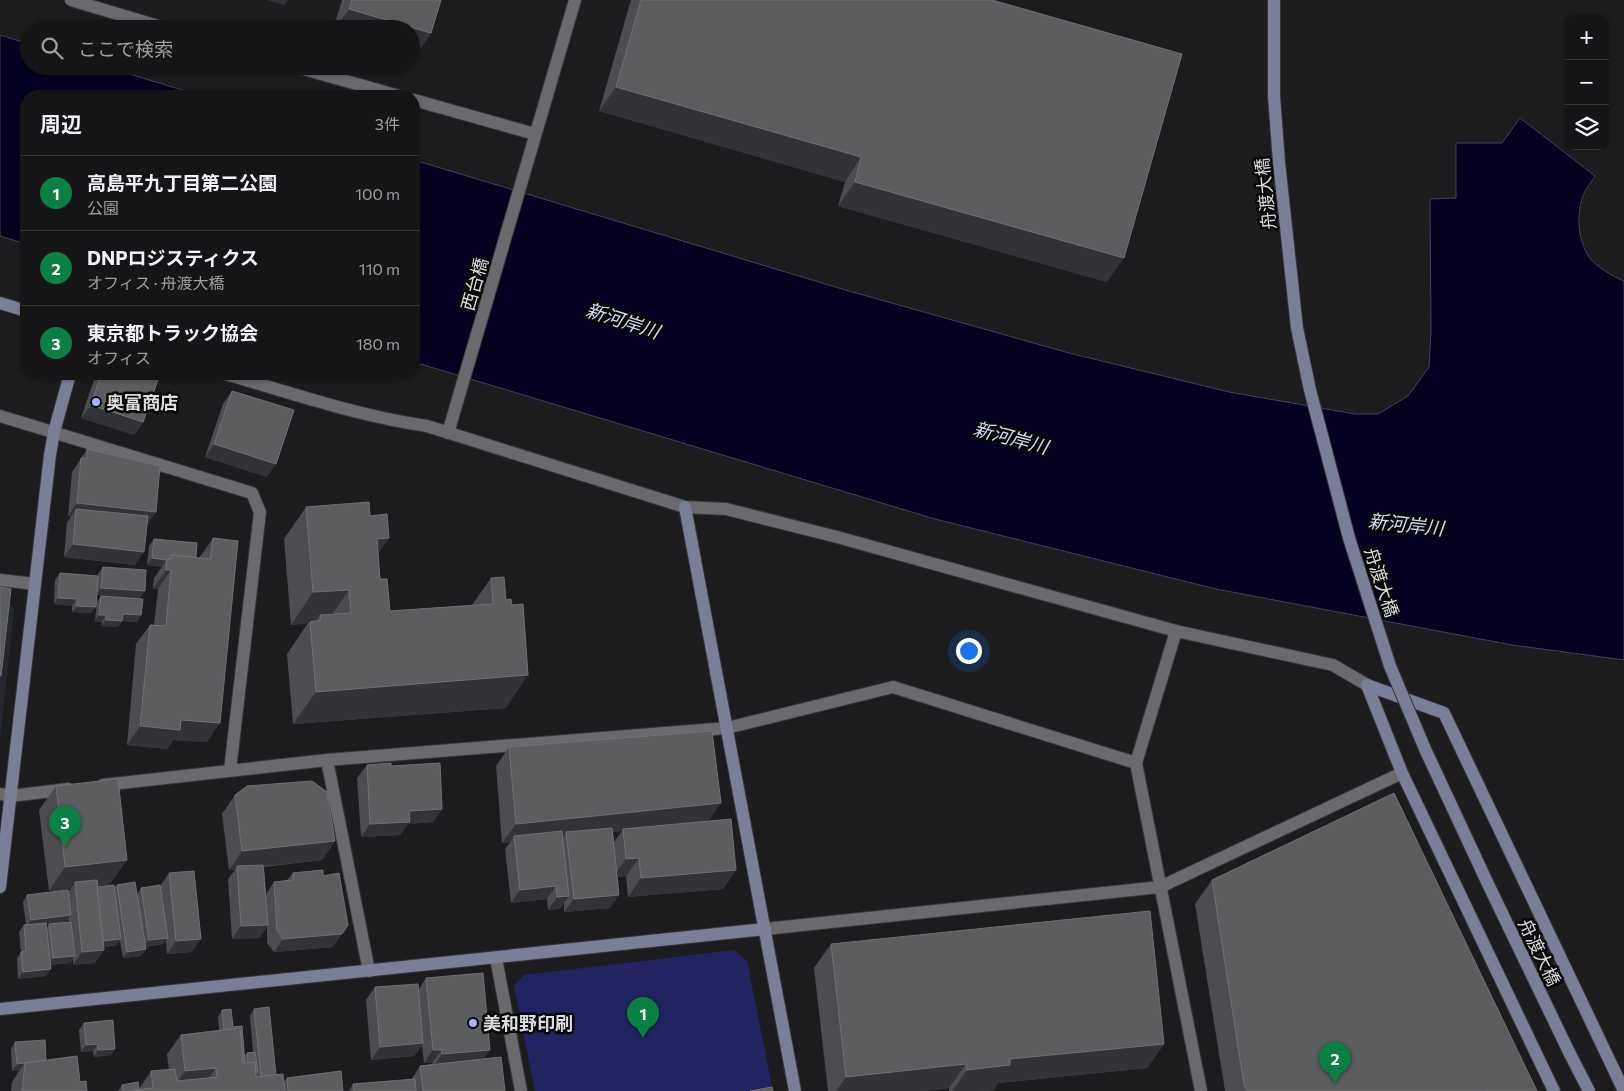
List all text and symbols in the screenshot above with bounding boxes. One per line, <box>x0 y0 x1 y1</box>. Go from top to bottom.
map controls <box>1564 15 1609 150</box>
button: + <box>1564 15 1609 60</box>
search box <box>20 20 420 75</box>
icon: search <box>38 34 66 62</box>
text: ここで検索 <box>78 37 173 60</box>
button: − <box>1564 60 1609 105</box>
button: layers <box>1564 105 1609 150</box>
text: 周辺 <box>40 111 82 136</box>
text: 3件 <box>375 114 400 133</box>
street label: 舟渡大橋 <box>1250 157 1280 231</box>
text: 高島平九丁目第二公園 <box>87 171 277 194</box>
text: 1 <box>52 184 60 203</box>
text: 100 m <box>355 184 400 203</box>
text: 公園 <box>87 198 119 217</box>
text: DNPロジスティクス <box>87 246 259 269</box>
street label: 西台橋 <box>456 255 492 313</box>
text: 2 <box>51 259 61 278</box>
text: 110 m <box>359 259 400 278</box>
text: オフィス · 舟渡大橋 <box>87 273 225 292</box>
water label: 新河岸川 <box>583 297 665 343</box>
text: 東京都トラック協会 <box>87 321 258 344</box>
text: 3 <box>51 334 61 353</box>
text: 180 m <box>356 334 400 353</box>
text: オフィス <box>87 348 151 367</box>
place label: 奥富商店 <box>106 391 178 413</box>
marker: 奥富商店 <box>90 396 102 408</box>
water label: 新河岸川 <box>971 416 1053 458</box>
water label: 新河岸川 <box>1367 509 1447 540</box>
street label: 舟渡大橋 <box>1360 544 1404 620</box>
your location <box>956 638 982 664</box>
pin: 3 <box>49 806 81 847</box>
street label: 舟渡大橋 <box>1514 915 1566 989</box>
pin: 1 <box>627 997 659 1038</box>
place label: 美和野印刷 <box>483 1012 573 1034</box>
marker: 美和野印刷 <box>467 1017 479 1029</box>
pin: 2 <box>1319 1042 1351 1083</box>

